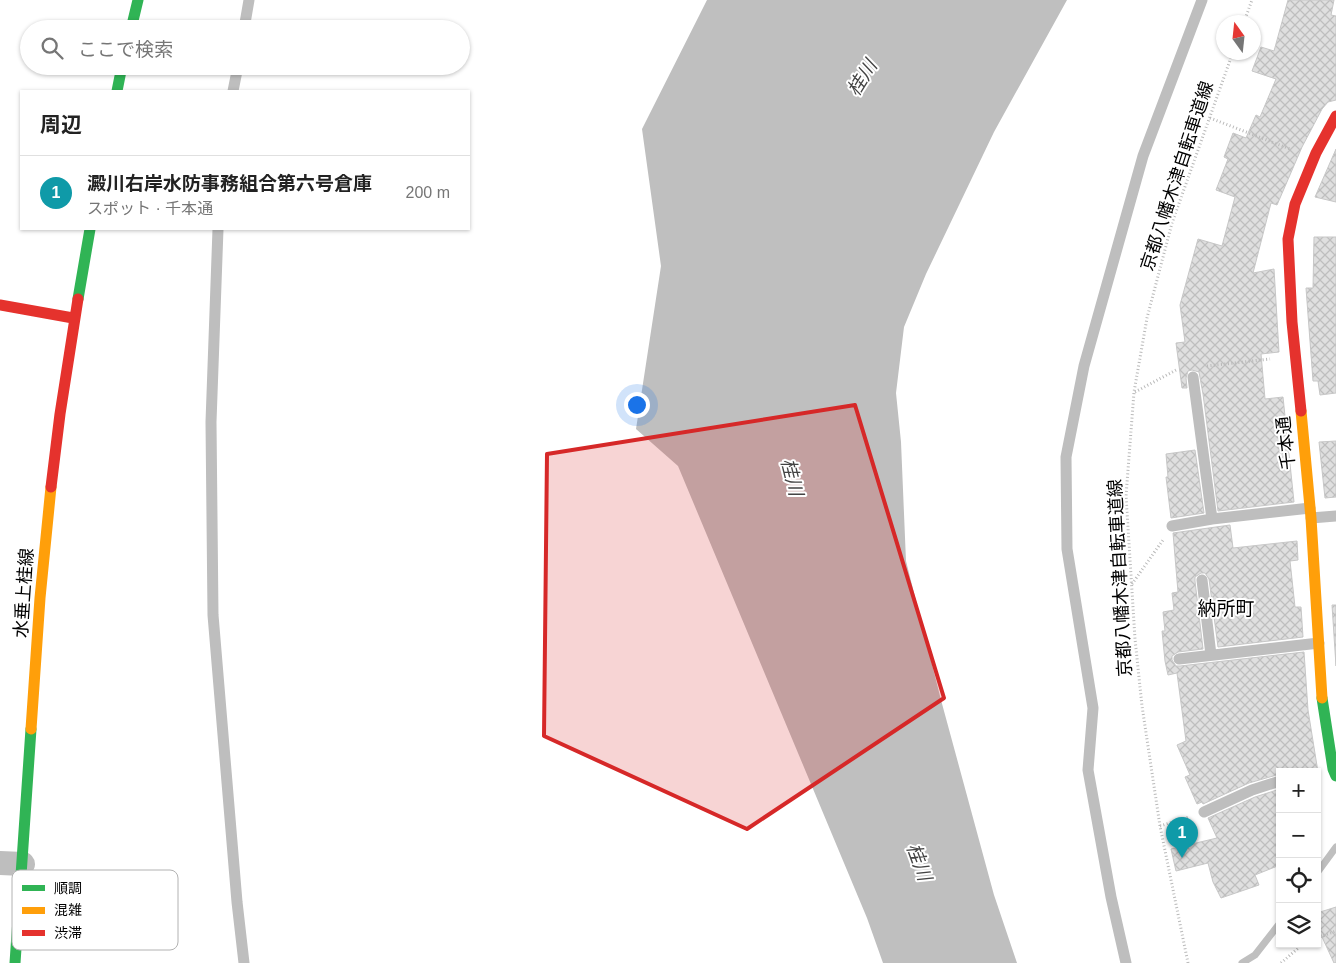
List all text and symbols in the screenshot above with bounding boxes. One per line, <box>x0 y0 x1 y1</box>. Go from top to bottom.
north arrow <box>1216 15 1261 60</box>
search box <box>20 20 470 75</box>
icon: search <box>38 34 66 62</box>
text: ここで検索 <box>78 39 173 60</box>
water label: 桂川 <box>843 55 882 100</box>
street label: 京都八幡木津自転車道線 <box>1137 79 1217 273</box>
text: 周辺 <box>40 113 82 136</box>
text: 澱川右岸水防事務組合第六号倉庫 <box>87 173 372 194</box>
text: 1 <box>52 184 60 201</box>
text: 200 m <box>406 184 450 201</box>
text: スポット · 千本通 <box>87 200 213 217</box>
your location <box>624 392 650 418</box>
street label: 千本通 <box>1273 415 1299 471</box>
water label: 桂川 <box>777 456 807 500</box>
street label: 京都八幡木津自転車道線 <box>1105 479 1135 677</box>
street label: 水垂上桂線 <box>11 547 37 639</box>
district label: 納所町 <box>1197 598 1255 619</box>
map controls <box>1276 768 1321 948</box>
button: + <box>1276 768 1321 813</box>
button: − <box>1276 813 1321 858</box>
pin: 1 <box>1166 817 1198 858</box>
water label: 桂川 <box>903 841 936 885</box>
button: locate <box>1276 858 1321 903</box>
legend <box>12 870 178 950</box>
text: 順調 <box>54 880 82 896</box>
text: 混雑 <box>54 902 82 918</box>
button: layers <box>1276 903 1321 948</box>
text: 渋滞 <box>54 925 82 941</box>

